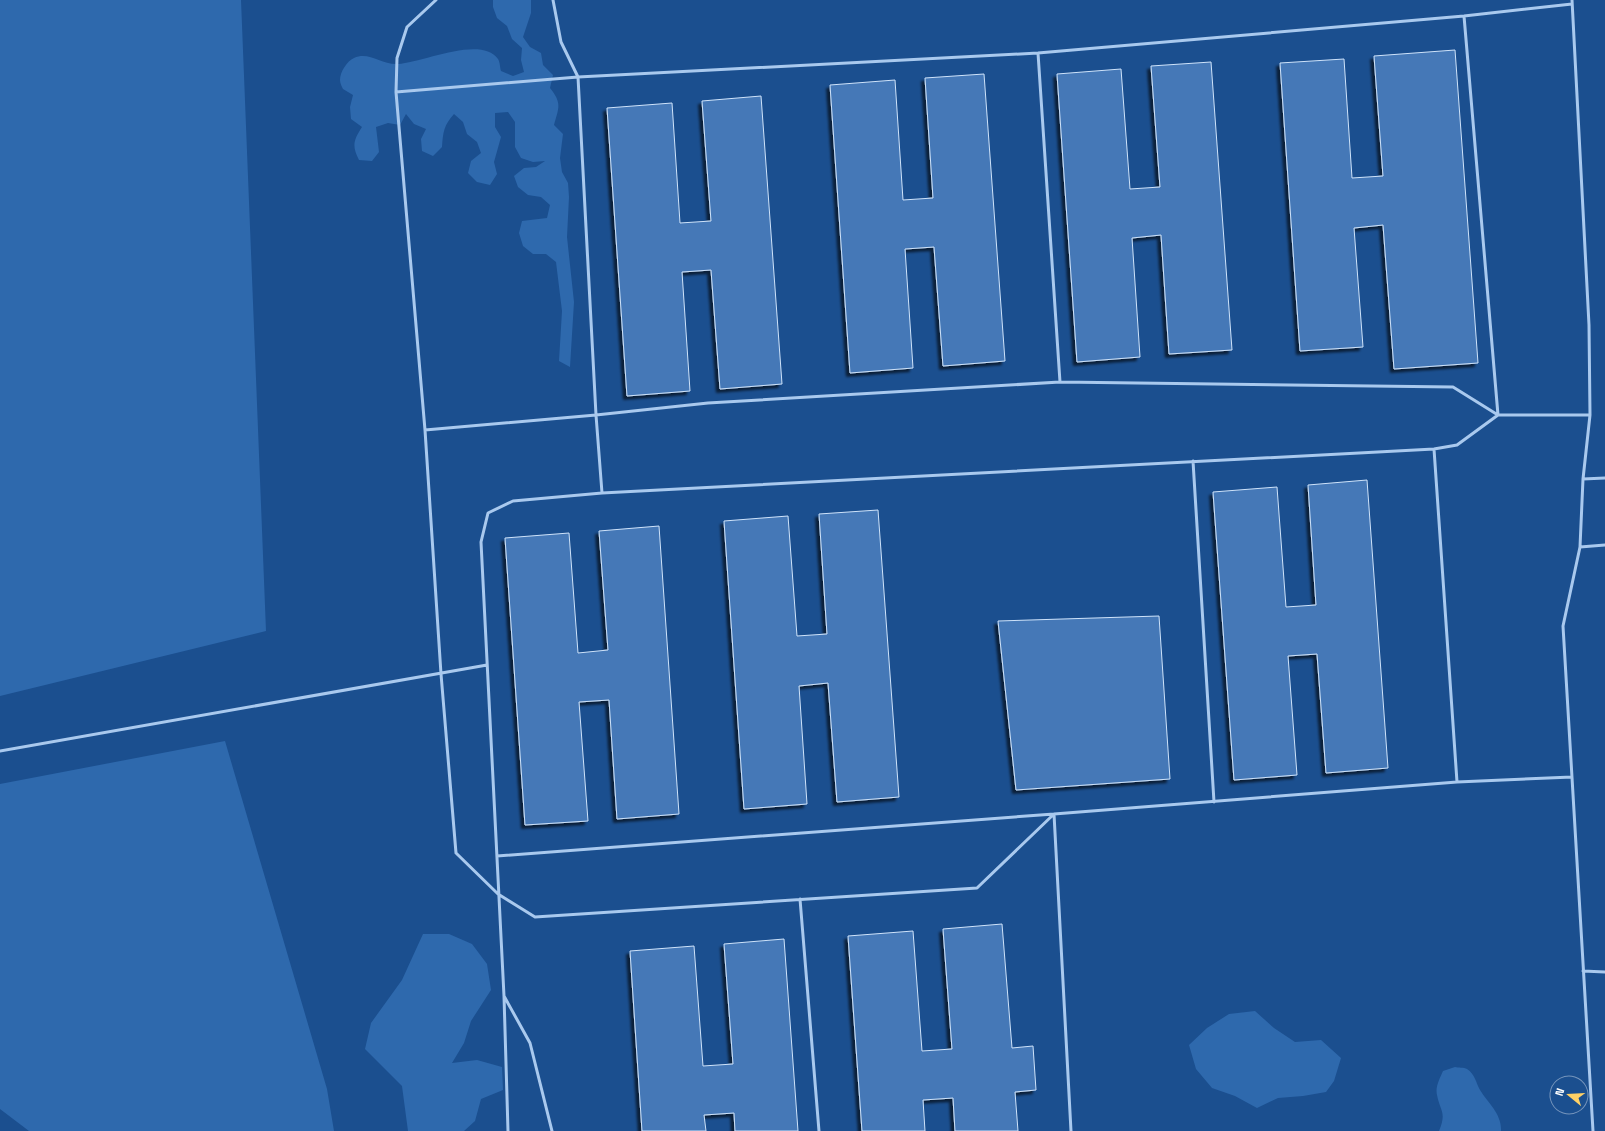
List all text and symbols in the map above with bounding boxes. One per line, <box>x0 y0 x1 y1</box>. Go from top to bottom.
north arrow <box>1549 1075 1589 1115</box>
text: N <box>1552 1086 1567 1098</box>

